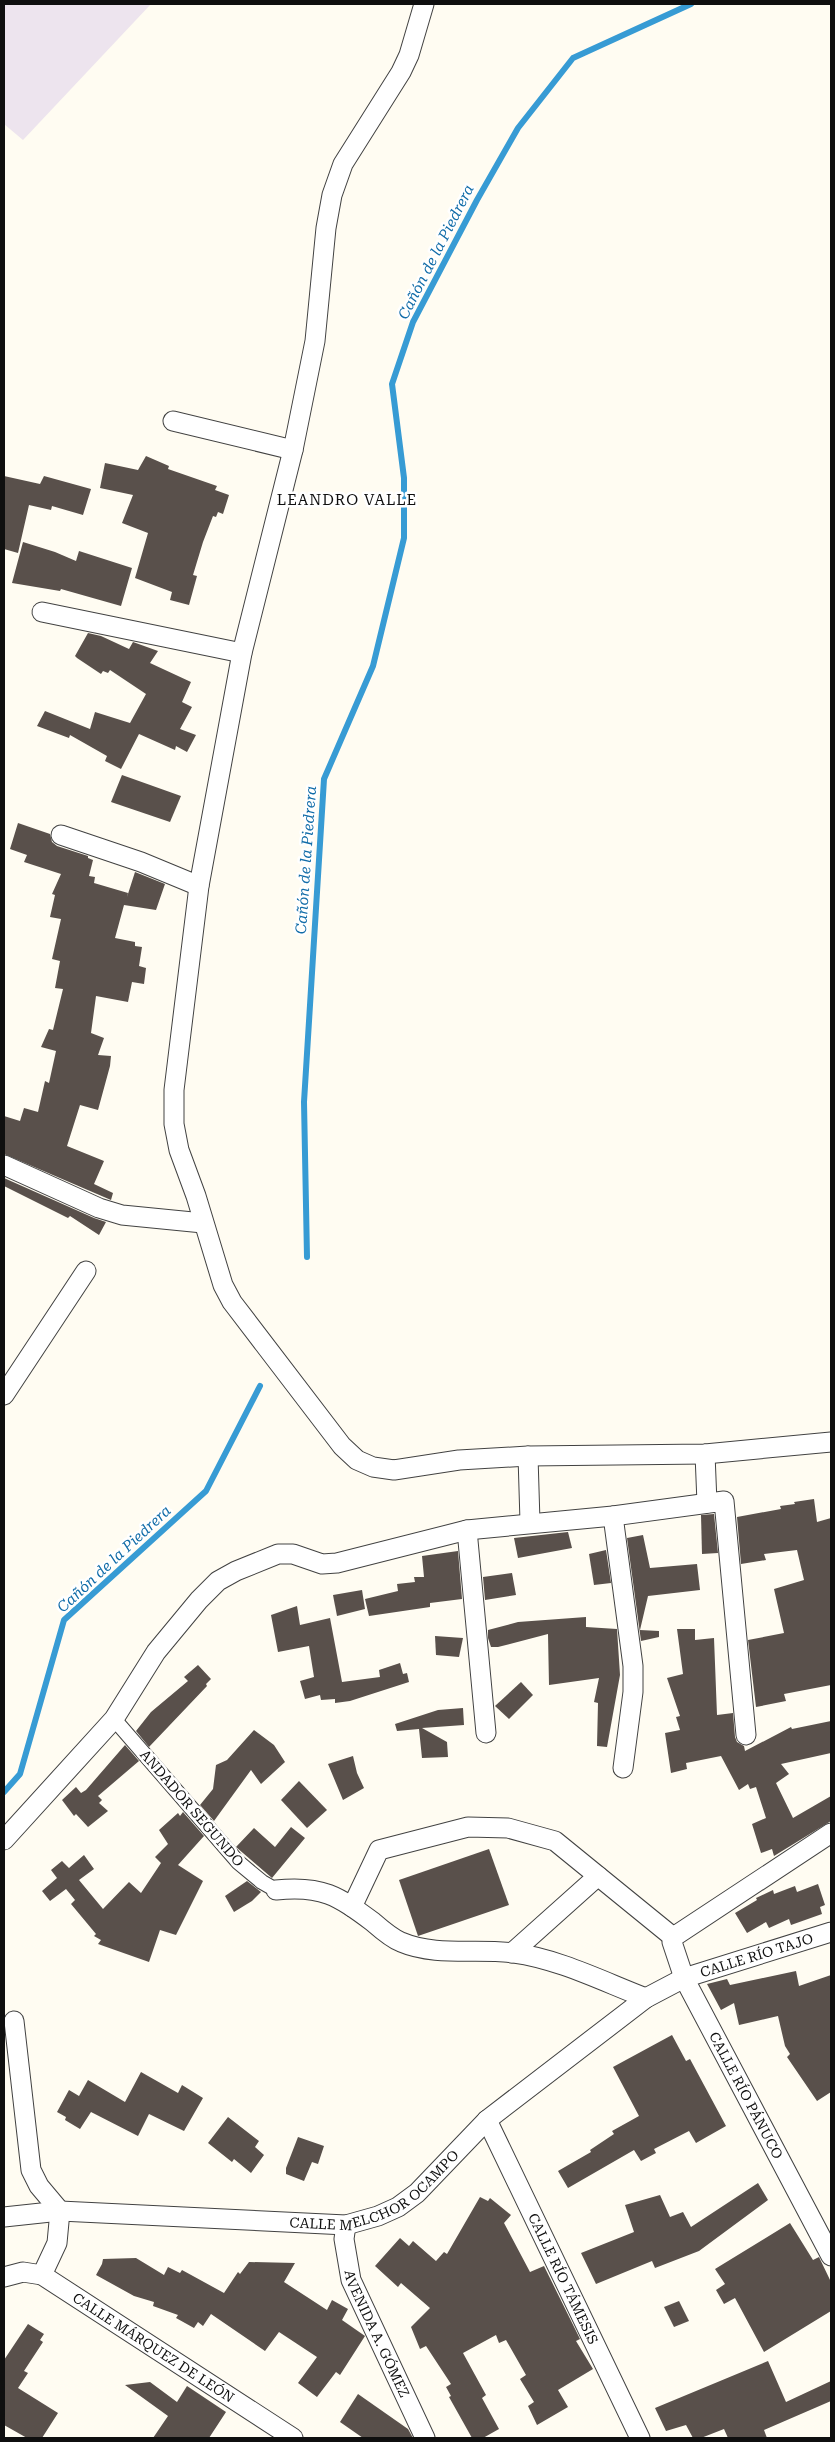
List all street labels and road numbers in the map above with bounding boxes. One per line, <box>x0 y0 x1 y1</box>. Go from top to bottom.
street label: ANDADOR SEGUNDO <box>137 1746 247 1870</box>
street label: CALLE RÍO TAJO <box>698 1930 815 1980</box>
street label: CALLE RÍO PÁNUCO <box>706 2029 786 2162</box>
street label: CALLE MELCHOR OCAMPO <box>289 2147 462 2233</box>
street label: CALLE RÍO TÁMESIS <box>525 2211 602 2347</box>
street label: AVENIDA A. GÓMEZ <box>341 2269 413 2400</box>
street label: CALLE MÁRQUEZ DE LEÓN <box>70 2289 237 2406</box>

